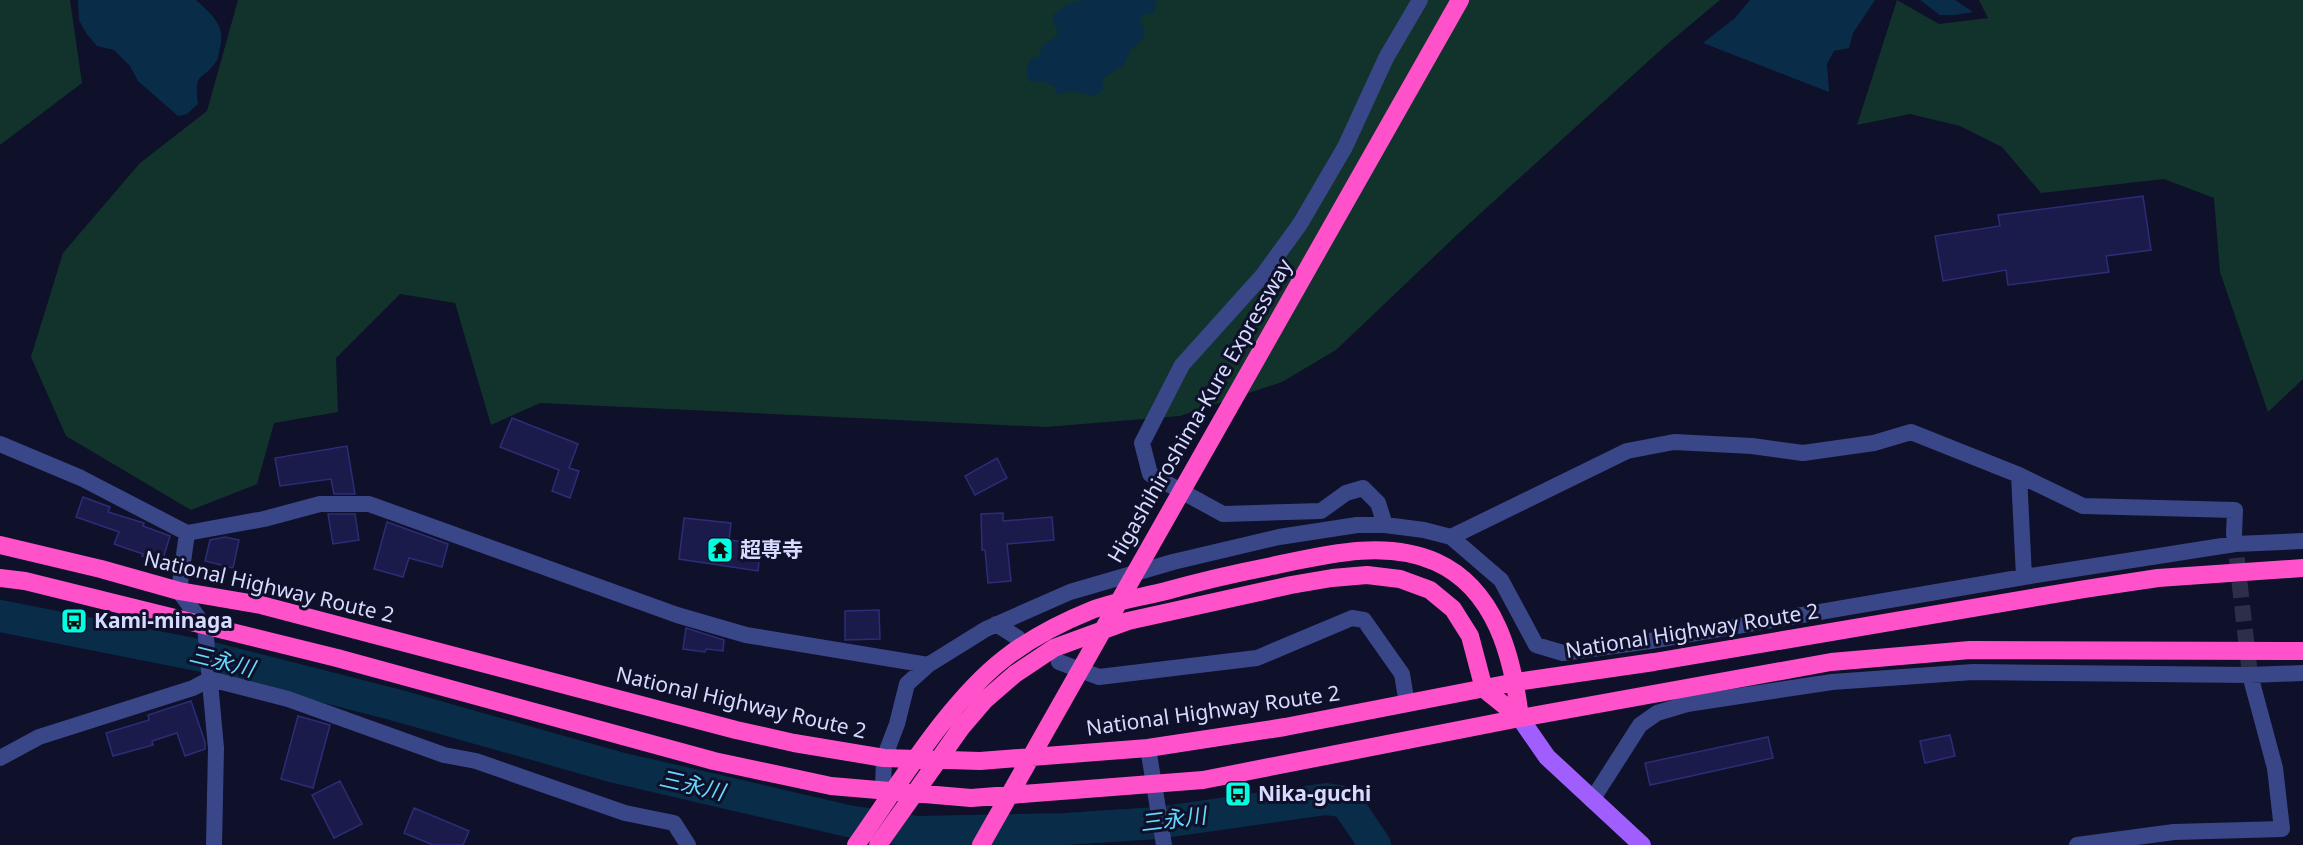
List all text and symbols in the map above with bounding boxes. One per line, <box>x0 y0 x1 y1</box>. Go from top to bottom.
street label: Higashihiroshima-Kure Expressway <box>1100 253 1298 568</box>
temple icon: 超専寺 <box>705 535 735 565</box>
place label: 超専寺 <box>740 535 803 563</box>
street label: National Highway Route 2 <box>141 544 397 628</box>
street label: National Highway Route 2 <box>1563 596 1820 664</box>
bus stop icon: Kami-minaga <box>59 606 89 636</box>
place label: Kami-minaga <box>94 606 233 634</box>
water label: 三永川 <box>187 637 260 683</box>
street label: National Highway Route 2 <box>613 660 869 744</box>
street label: National Highway Route 2 <box>1084 678 1342 742</box>
water label: 三永川 <box>657 762 730 807</box>
bus stop icon: Nika-guchi <box>1223 779 1253 809</box>
place label: Nika-guchi <box>1258 779 1371 807</box>
water label: 三永川 <box>1138 799 1209 837</box>

